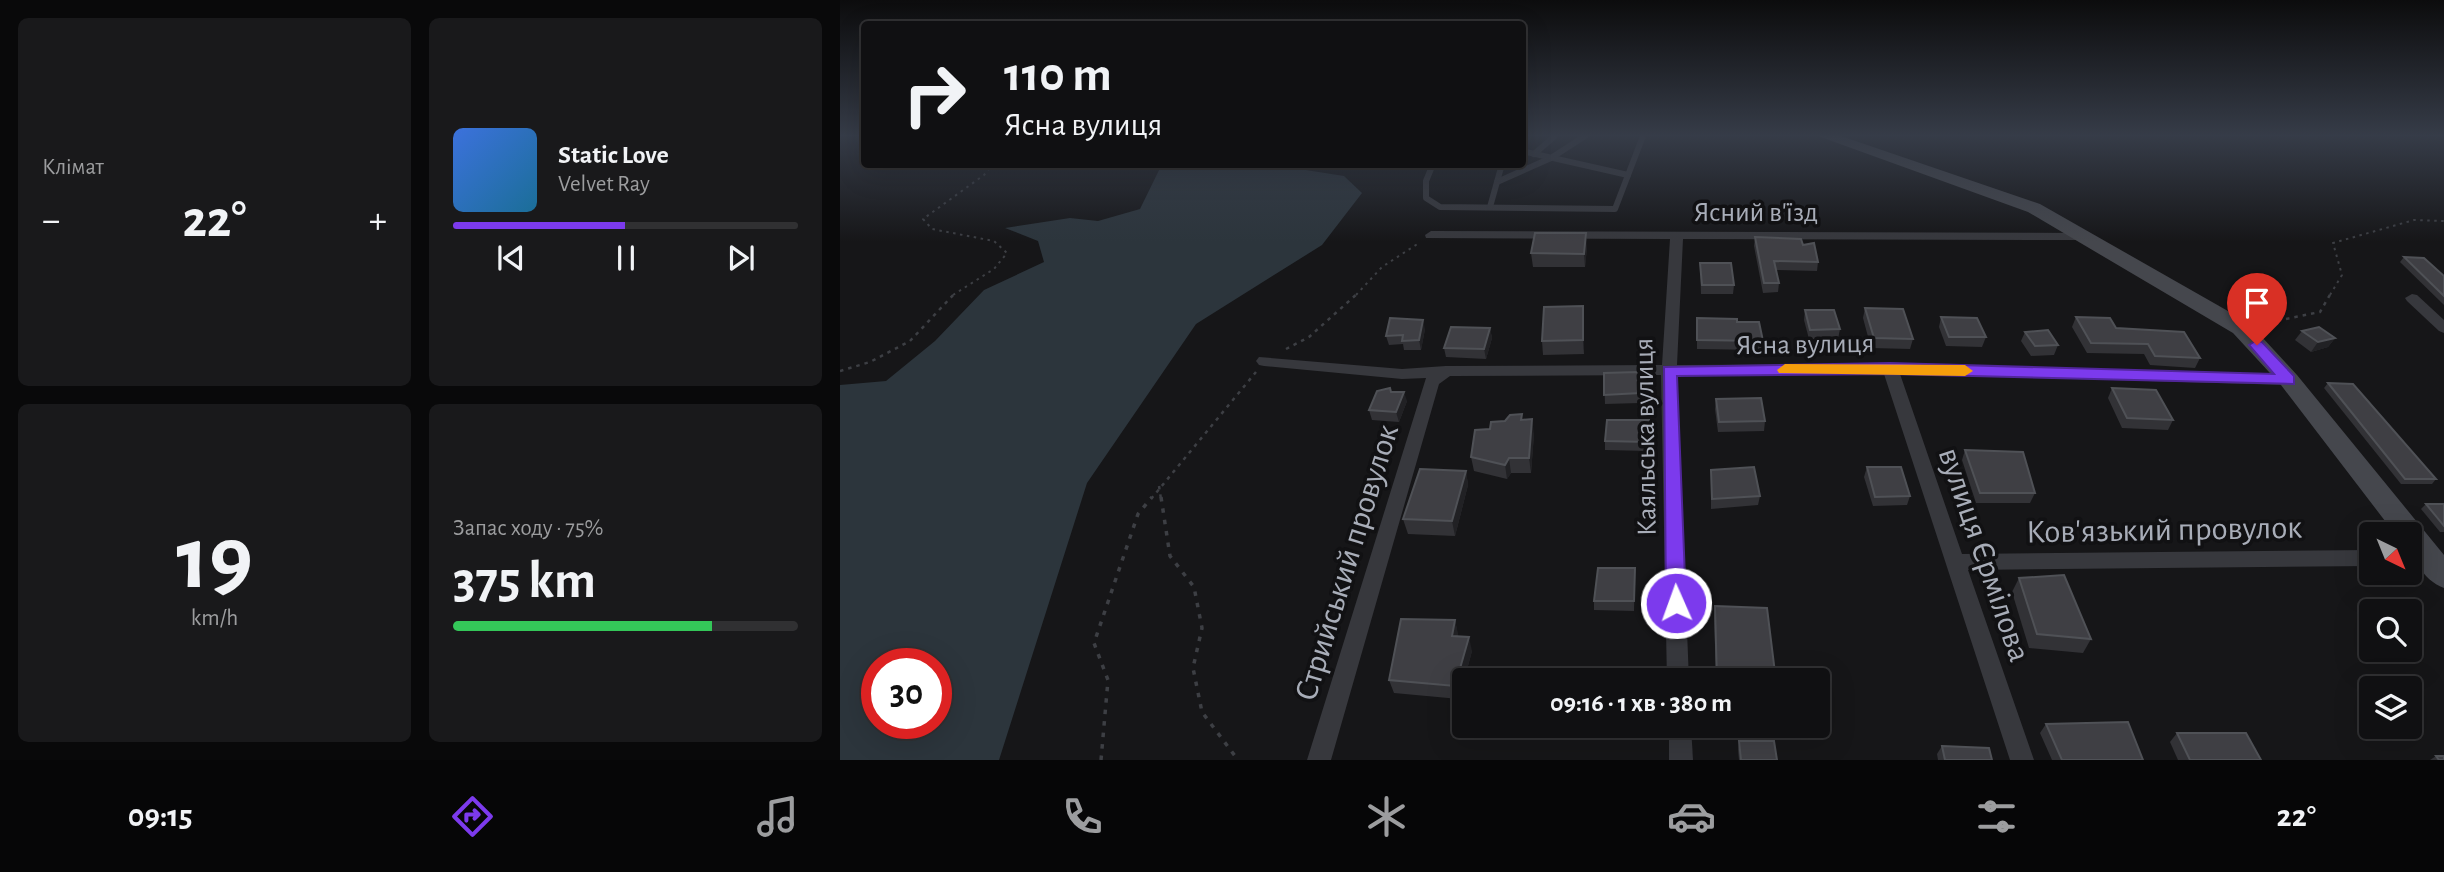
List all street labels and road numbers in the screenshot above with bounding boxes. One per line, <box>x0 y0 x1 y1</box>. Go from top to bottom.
street label: Ясний в'їзд <box>1694 199 1818 227</box>
street label: Ясна вулиця <box>1736 330 1875 360</box>
street label: Каяльська вулиця <box>1630 338 1662 536</box>
street label: Стрийський провулок <box>1290 421 1405 705</box>
street label: вулиця Єрмілова <box>1932 444 2036 666</box>
street label: Ков'язький провулок <box>2026 512 2302 549</box>

